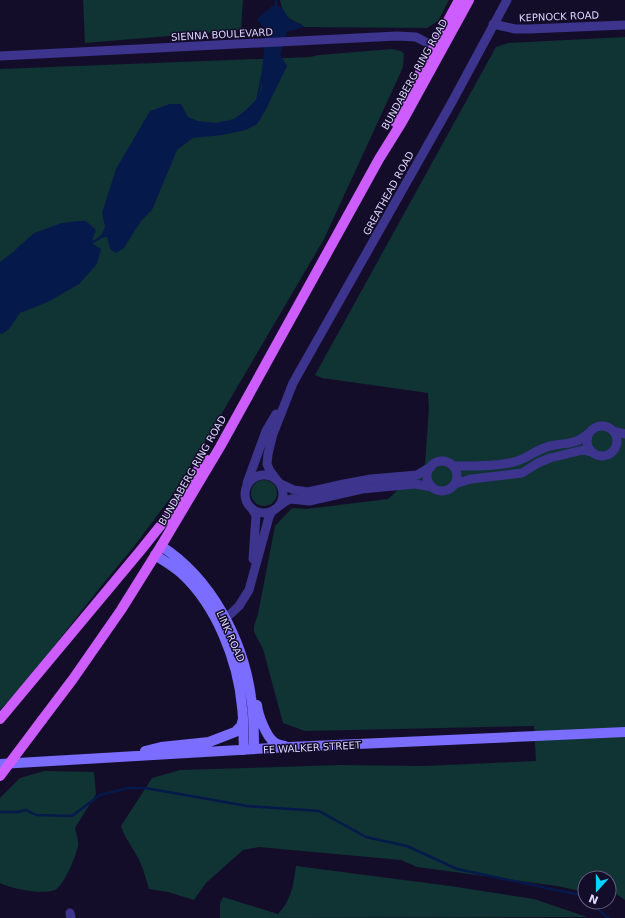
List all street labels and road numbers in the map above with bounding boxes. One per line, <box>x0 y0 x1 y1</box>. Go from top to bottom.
street label: KEPNOCK ROAD <box>519 10 600 23</box>
street label: BUNDABERG RING ROAD <box>379 17 450 131</box>
street label: SIENNA BOULEVARD <box>171 26 274 43</box>
street label: GREATHEAD ROAD <box>361 149 416 237</box>
street label: BUNDABERG RING ROAD <box>157 413 228 527</box>
street label: LINK ROAD <box>214 609 247 664</box>
street label: FE WALKER STREET <box>263 739 362 756</box>

